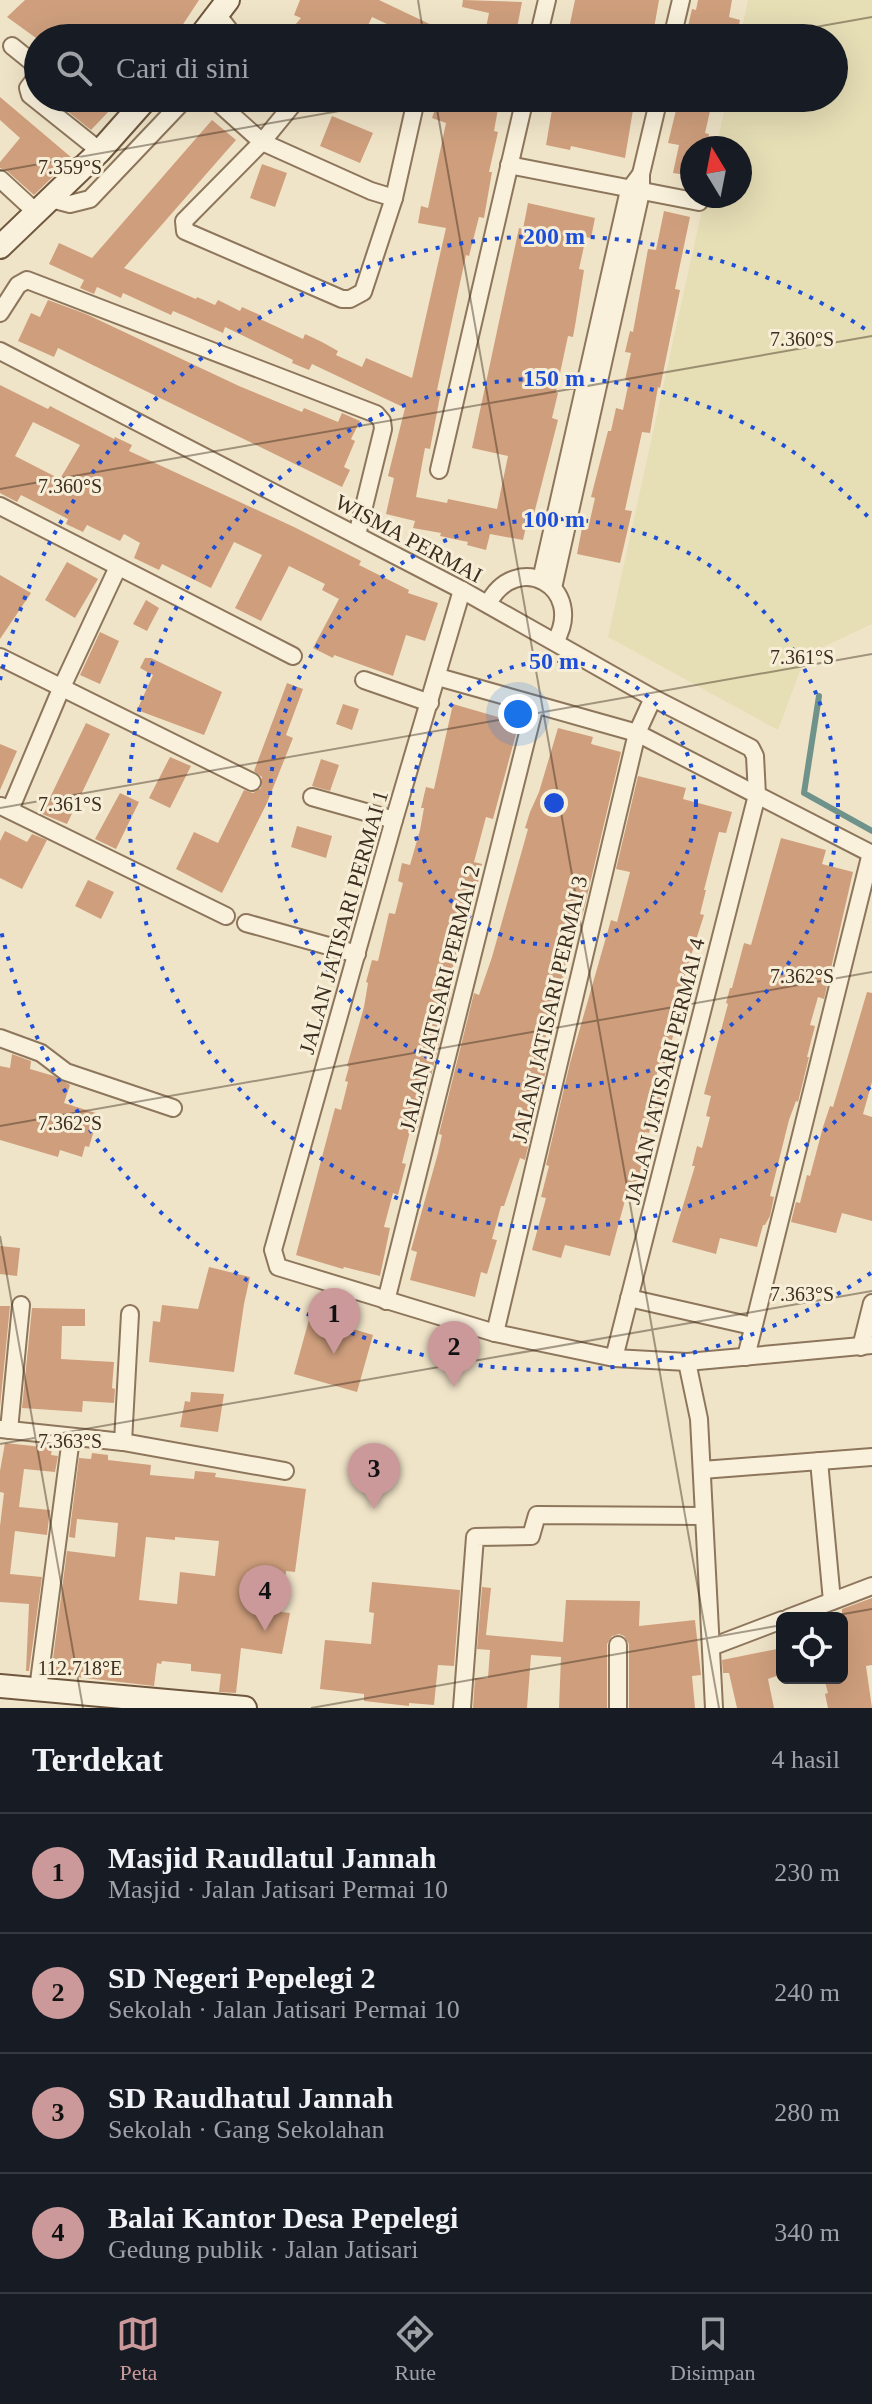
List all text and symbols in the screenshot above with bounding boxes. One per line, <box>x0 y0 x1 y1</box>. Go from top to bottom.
search box <box>24 24 848 112</box>
icon: search <box>52 46 96 90</box>
text: Cari di sini <box>116 51 249 84</box>
north arrow <box>680 136 752 208</box>
text: 7.359°S <box>38 156 102 178</box>
text: 200 m <box>523 223 585 249</box>
text: 7.360°S <box>770 328 834 350</box>
text: 150 m <box>523 365 585 391</box>
text: 7.360°S <box>38 475 102 497</box>
street label: WISMA PERMAI <box>331 489 487 588</box>
text: 100 m <box>523 506 585 532</box>
text: 7.361°S <box>770 646 834 668</box>
text: 50 m <box>529 648 579 674</box>
your location <box>498 694 538 734</box>
street label: JALAN JATISARI PERMAI 1 <box>294 787 393 1057</box>
centre of rings <box>540 789 568 817</box>
text: 7.361°S <box>38 793 102 815</box>
street label: JALAN JATISARI PERMAI 2 <box>394 863 485 1134</box>
street label: JALAN JATISARI PERMAI 3 <box>507 873 592 1145</box>
street label: JALAN JATISARI PERMAI 4 <box>619 936 710 1207</box>
text: 7.362°S <box>770 965 834 987</box>
text: 7.362°S <box>38 1112 102 1134</box>
text: 7.363°S <box>770 1283 834 1305</box>
pin: 1 <box>308 1288 360 1354</box>
pin: 2 <box>428 1321 480 1387</box>
text: 7.363°S <box>38 1430 102 1452</box>
pin: 3 <box>348 1443 400 1509</box>
pin: 4 <box>239 1565 291 1631</box>
map controls <box>776 1612 848 1684</box>
button: locate <box>776 1612 848 1684</box>
text: 112.718°E <box>38 1657 122 1679</box>
text: Terdekat <box>32 1741 163 1778</box>
text: 4 hasil <box>771 1745 840 1774</box>
text: Masjid Raudlatul Jannah <box>108 1841 436 1874</box>
text: 1 <box>52 1858 65 1887</box>
text: 230 m <box>774 1858 840 1887</box>
text: Masjid · Jalan Jatisari Permai 10 <box>108 1875 448 1904</box>
text: SD Negeri Pepelegi 2 <box>108 1961 375 1994</box>
text: 2 <box>52 1978 65 2007</box>
text: 240 m <box>774 1978 840 2007</box>
text: Sekolah · Jalan Jatisari Permai 10 <box>108 1995 460 2024</box>
text: SD Raudhatul Jannah <box>108 2081 393 2114</box>
text: 3 <box>52 2098 65 2127</box>
text: 280 m <box>774 2098 840 2127</box>
text: Sekolah · Gang Sekolahan <box>108 2115 385 2144</box>
text: Balai Kantor Desa Pepelegi <box>108 2201 458 2234</box>
text: 4 <box>52 2218 65 2247</box>
text: 340 m <box>774 2218 840 2247</box>
text: Gedung publik · Jalan Jatisari <box>108 2235 419 2264</box>
tab: Peta <box>116 2312 160 2386</box>
tab: Rute <box>393 2312 437 2386</box>
tab: Disimpan <box>670 2312 756 2386</box>

